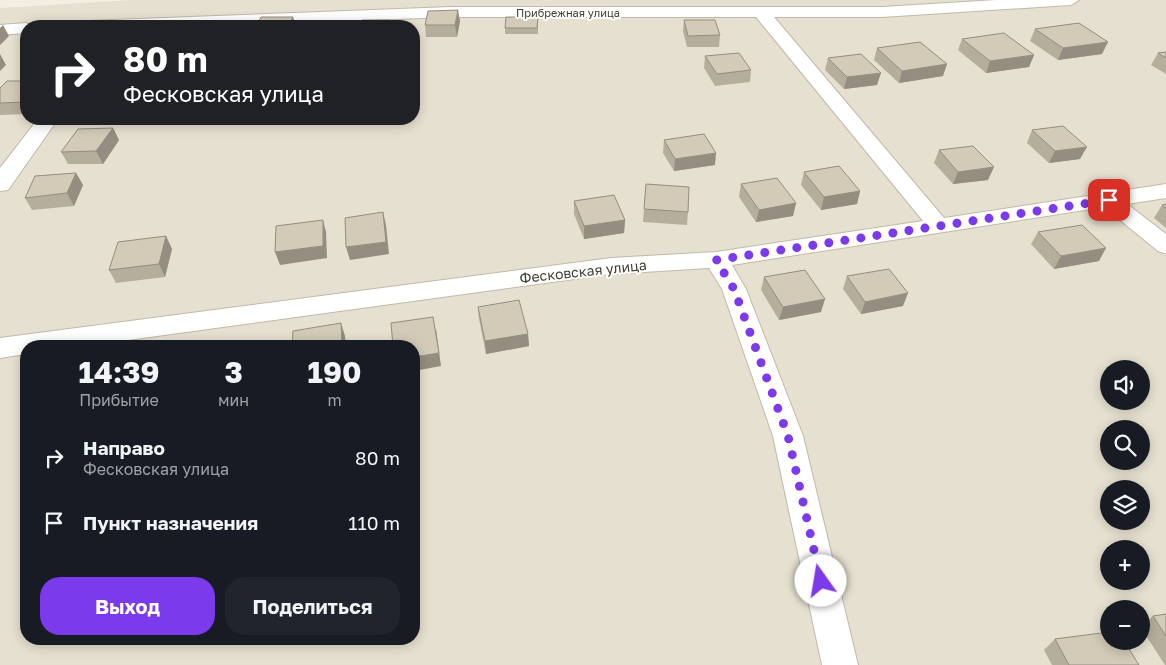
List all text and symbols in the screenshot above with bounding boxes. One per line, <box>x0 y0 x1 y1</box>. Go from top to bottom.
street label: Прибрежная улица <box>516 6 620 19</box>
text: 80 m <box>123 38 208 80</box>
icon: right <box>40 40 105 105</box>
text: Фесковская улица <box>123 80 324 107</box>
pin <box>1088 179 1130 221</box>
icon: arrive <box>1095 186 1123 214</box>
street label: Фесковская улица <box>519 256 647 286</box>
text: 14:39 <box>78 354 160 390</box>
text: 3 <box>224 354 243 390</box>
text: 190 <box>308 354 362 390</box>
map controls <box>1100 360 1150 650</box>
button: sound <box>1100 360 1150 410</box>
text: Прибытие <box>79 390 159 410</box>
text: мин <box>218 390 249 410</box>
text: m <box>327 390 342 410</box>
button: search <box>1100 420 1150 470</box>
text: Направо <box>83 436 165 459</box>
icon: right <box>40 444 68 472</box>
text: 80 m <box>355 446 400 469</box>
text: Фесковская улица <box>83 459 229 479</box>
button: layers <box>1100 480 1150 530</box>
icon: arrive <box>40 509 68 537</box>
text: Пункт назначения <box>83 511 258 534</box>
text: 110 m <box>348 511 400 534</box>
button: + <box>1100 540 1150 590</box>
position arrow <box>794 554 846 606</box>
button: Выход <box>40 577 215 635</box>
button: Поделиться <box>225 577 400 635</box>
button: − <box>1100 600 1150 650</box>

